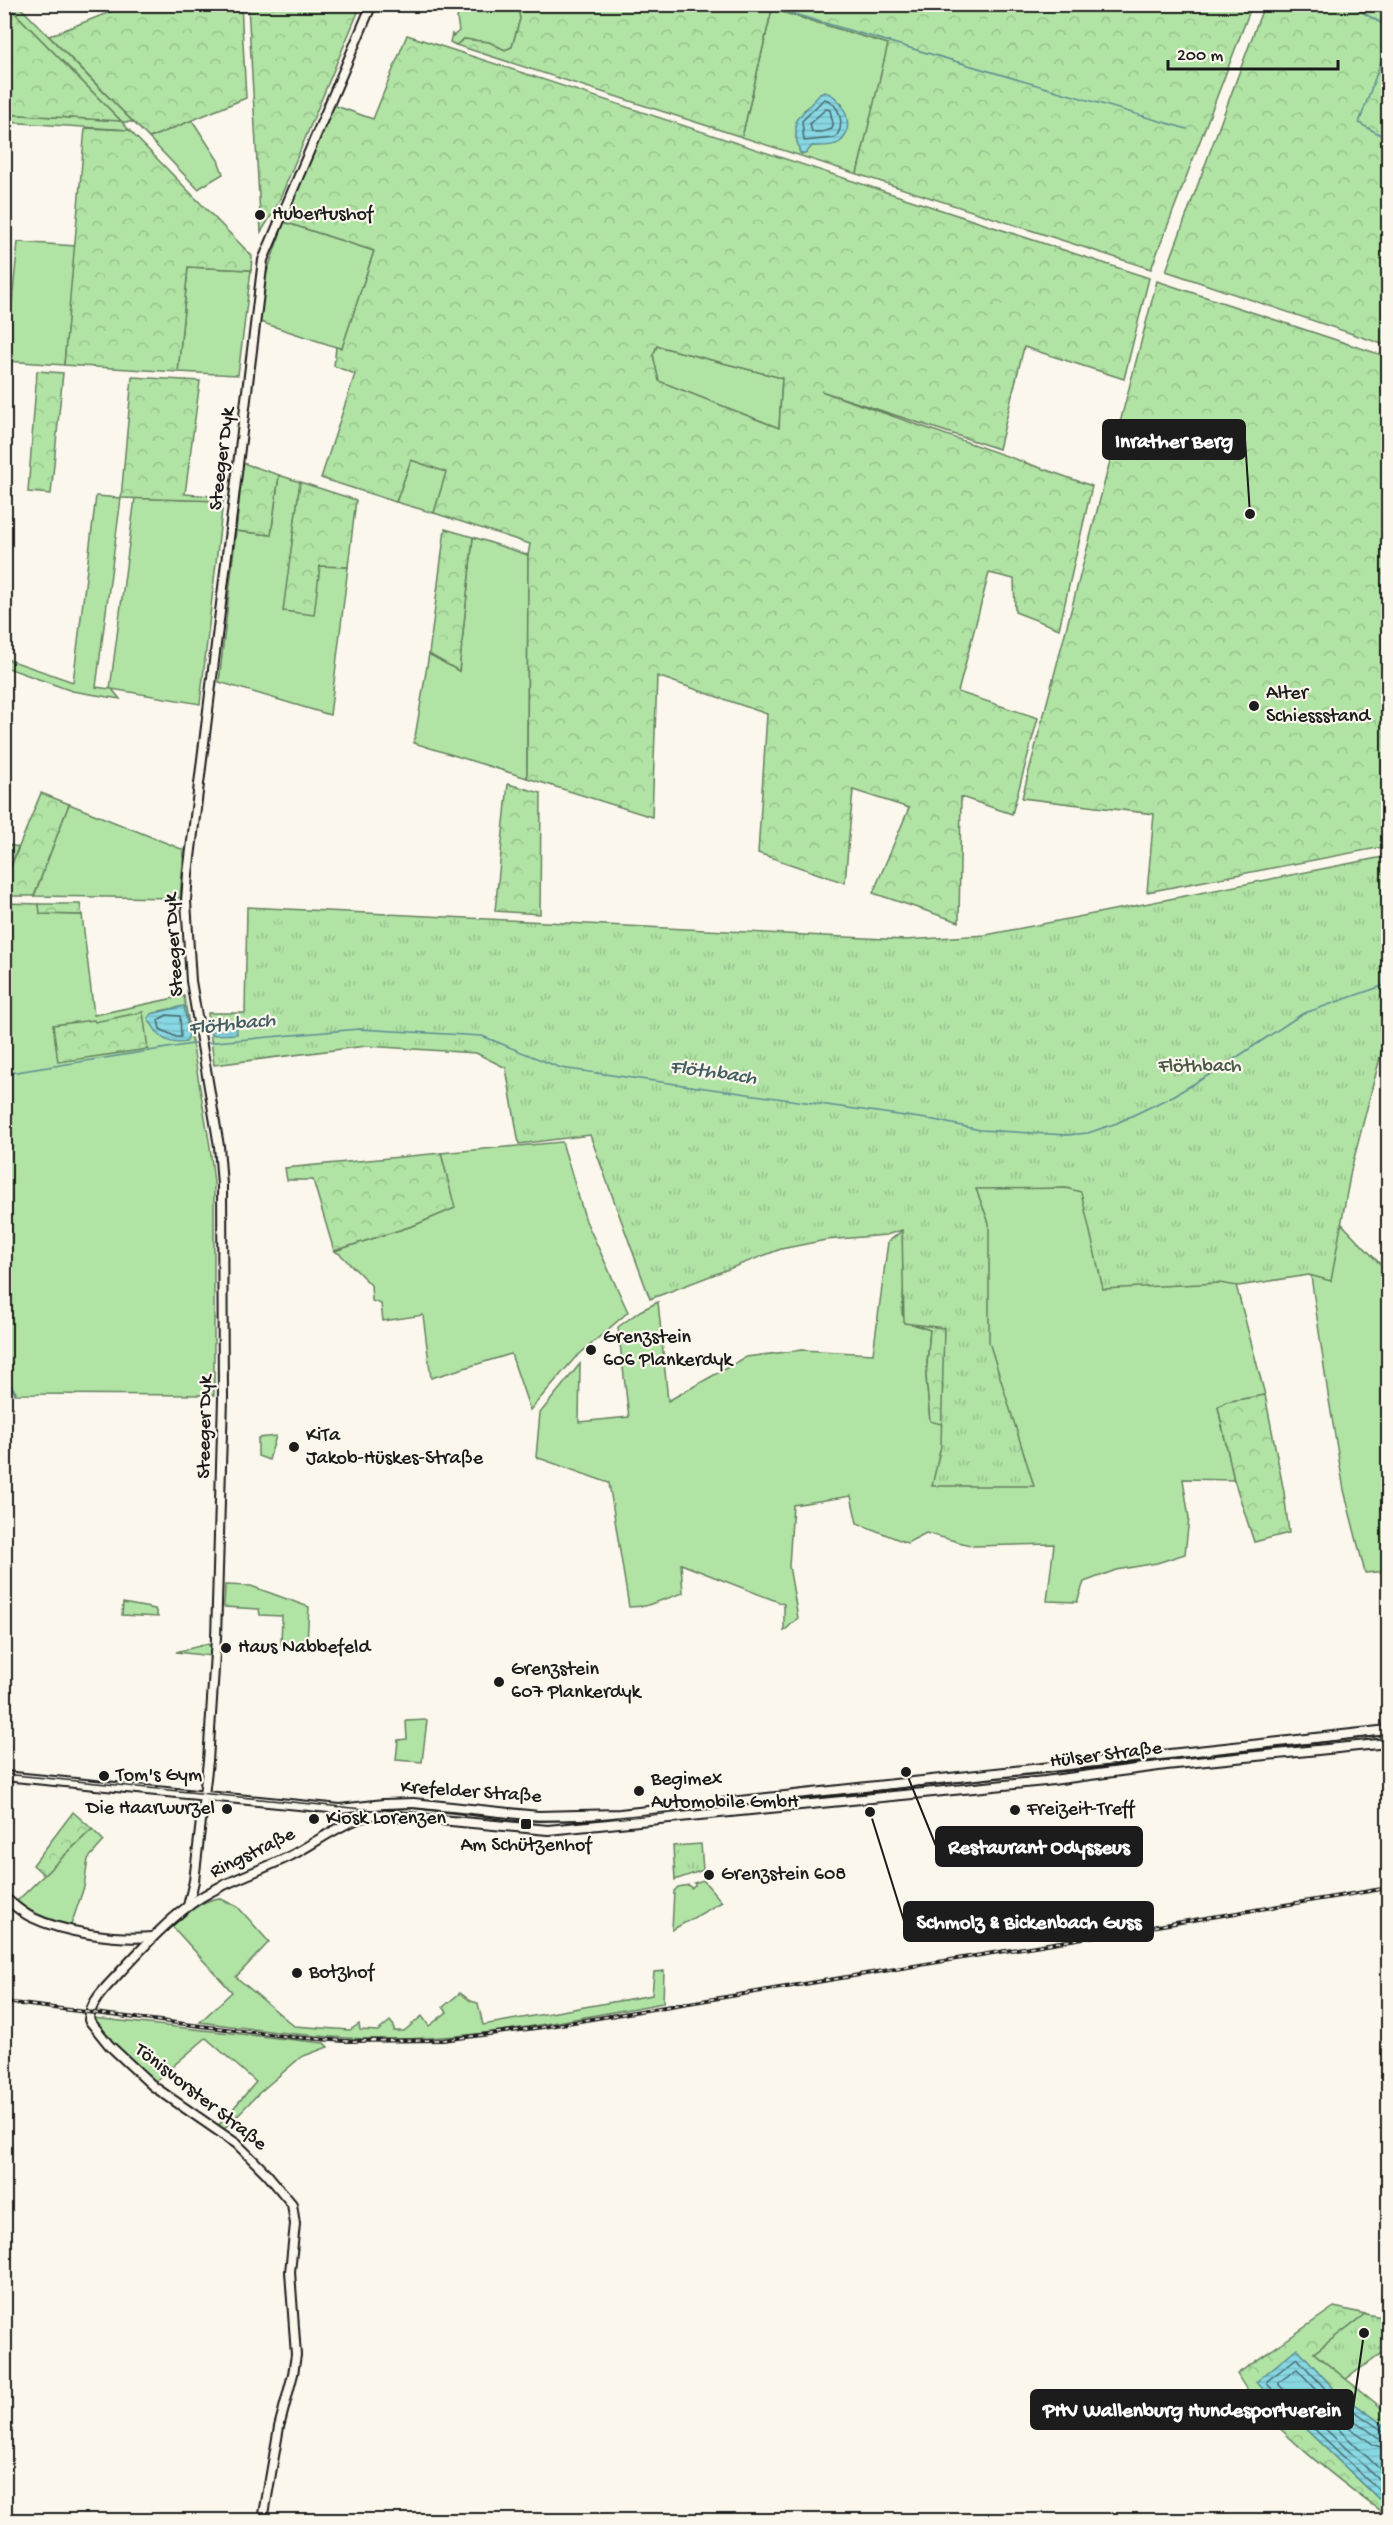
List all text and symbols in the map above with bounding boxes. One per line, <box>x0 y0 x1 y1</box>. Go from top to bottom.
scale bar <box>1168 33 1338 71</box>
text: 200 m <box>1177 46 1224 67</box>
place label: Hubertushof <box>272 204 375 227</box>
marker: Hubertushof <box>253 208 267 222</box>
street label: Steeger Dyk <box>205 404 241 512</box>
callout: Inrather Berg <box>1103 420 1245 459</box>
text: Inrather Berg <box>1115 431 1233 456</box>
place label: Alter Schiessstand <box>1266 683 1372 729</box>
marker: Alter Schiessstand <box>1247 699 1261 713</box>
street label: Steeger Dyk <box>160 891 190 997</box>
water label: Flöthbach <box>187 1009 277 1043</box>
water label: Flöthbach <box>668 1056 759 1093</box>
park label: Flöthbach <box>1157 1056 1242 1079</box>
place label: Grenzstein 606 Plankerdyk <box>603 1327 734 1373</box>
marker: Grenzstein 606 Plankerdyk <box>584 1343 598 1357</box>
street label: Steeger Dyk <box>194 1373 218 1479</box>
place label: KiTa Jakob-Hüskes-Straße <box>306 1425 484 1471</box>
marker: KiTa Jakob-Hüskes-Straße <box>287 1440 301 1454</box>
place label: Haus Nabbefeld <box>238 1637 372 1660</box>
marker: Haus Nabbefeld <box>219 1641 233 1655</box>
place label: Grenzstein 607 Plankerdyk <box>511 1659 643 1705</box>
marker: Grenzstein 607 Plankerdyk <box>492 1675 506 1689</box>
street label: Hülser Straße <box>1049 1738 1164 1774</box>
place label: Tom's Gym <box>115 1765 202 1788</box>
marker: Tom's Gym <box>97 1769 111 1783</box>
place label: Begimex Automobile GmbH <box>650 1769 799 1815</box>
street label: Krefelder Straße <box>400 1777 543 1809</box>
marker: Begimex Automobile GmbH <box>632 1784 646 1798</box>
place label: Die Haarwurzel <box>84 1798 215 1821</box>
place label: Freizeit-Treff <box>1026 1799 1136 1822</box>
marker: Die Haarwurzel <box>220 1802 234 1816</box>
marker: Freizeit-Treff <box>1008 1803 1022 1817</box>
place label: Kiosk Lorenzen <box>326 1808 446 1831</box>
marker: Kiosk Lorenzen <box>307 1812 321 1826</box>
marker: Am Schützenhof <box>519 1817 533 1831</box>
street label: Ringstraße <box>207 1823 300 1884</box>
callout: Restaurant Odysseus <box>936 1827 1142 1866</box>
place label: Am Schützenhof <box>461 1835 593 1858</box>
text: Restaurant Odysseus <box>947 1837 1131 1862</box>
place label: Grenzstein 608 <box>721 1864 846 1887</box>
marker: Grenzstein 608 <box>702 1868 716 1882</box>
callout: Schmolz & Bickenbach Guss <box>904 1902 1153 1941</box>
text: Schmolz & Bickenbach Guss <box>917 1912 1143 1937</box>
place label: Botzhof <box>308 1962 376 1985</box>
marker: Botzhof <box>290 1966 304 1980</box>
street label: Tönisvorster Straße <box>129 2039 271 2157</box>
callout: PHV Wallenburg Hundesportverein <box>1031 2390 1353 2429</box>
text: PHV Wallenburg Hundesportverein <box>1042 2400 1342 2425</box>

